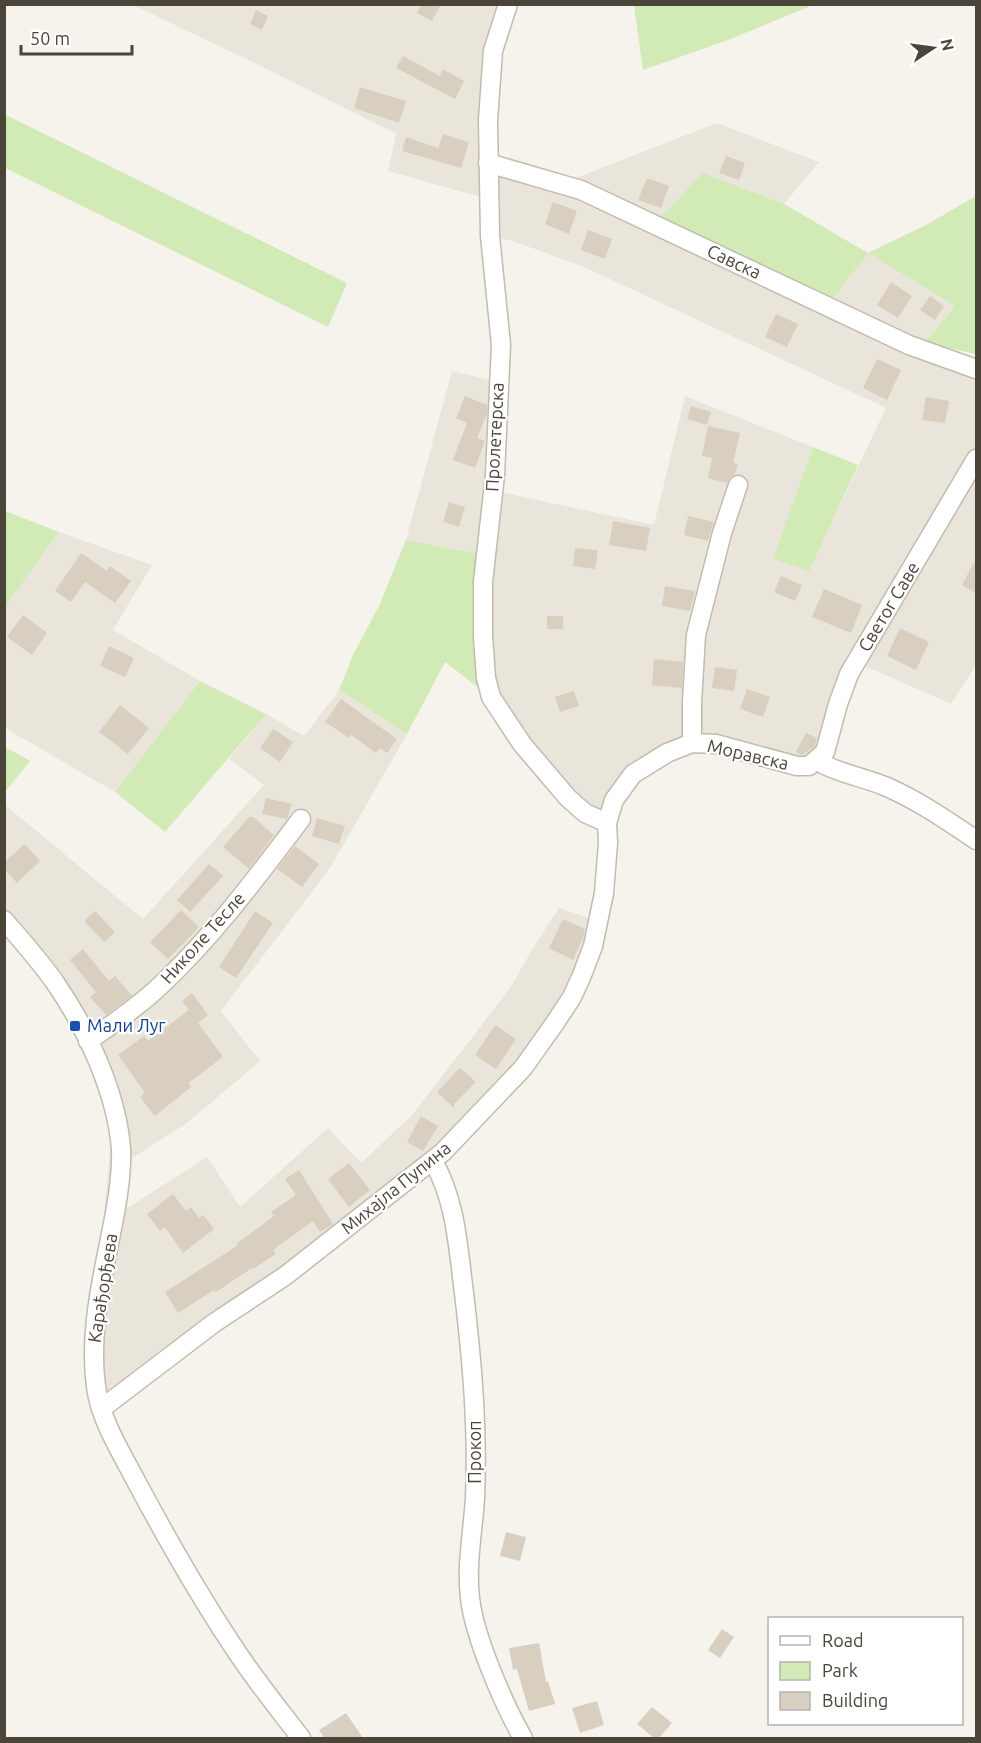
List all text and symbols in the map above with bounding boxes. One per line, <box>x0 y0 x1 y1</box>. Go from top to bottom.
scale bar <box>21 18 132 56</box>
north arrow <box>903 18 963 78</box>
text: 50 m <box>30 28 70 48</box>
text: N <box>938 37 958 52</box>
street label: Савска <box>704 240 765 282</box>
street label: Пролетерска <box>481 382 507 492</box>
street label: Светог Саве <box>854 558 923 655</box>
street label: Моравска <box>706 735 791 773</box>
street label: Николе Тесле <box>156 888 248 987</box>
place label: Мали Луг <box>87 1015 166 1035</box>
marker: Мали Луг <box>68 1019 82 1033</box>
street label: Михајла Пупина <box>337 1137 454 1237</box>
street label: Карађорђева <box>83 1232 122 1344</box>
street label: Прокоп <box>464 1420 484 1484</box>
legend <box>768 1617 963 1725</box>
text: Road <box>822 1630 864 1650</box>
text: Park <box>822 1660 858 1680</box>
text: Building <box>822 1690 888 1710</box>

